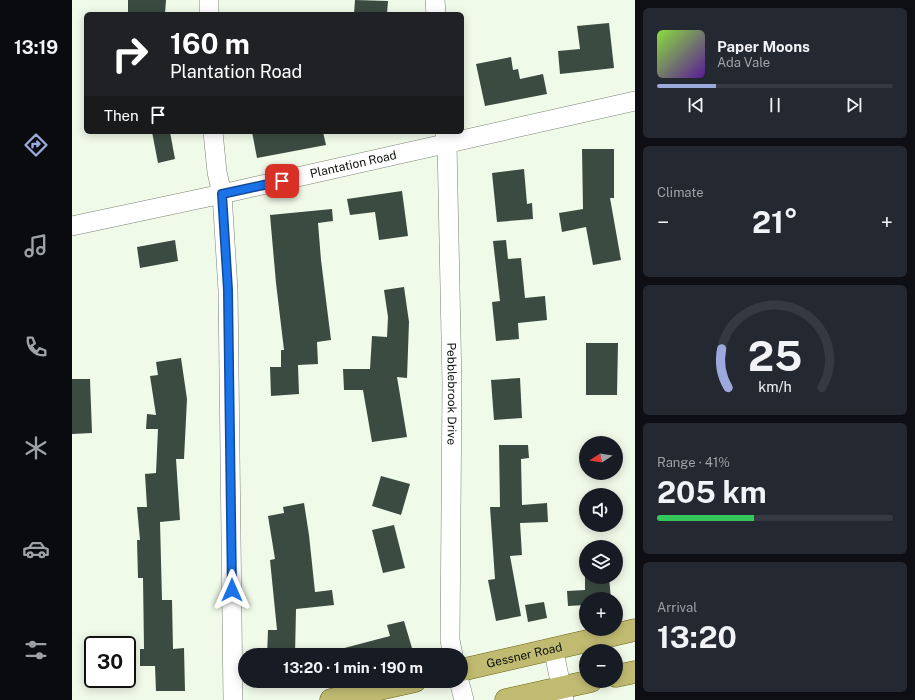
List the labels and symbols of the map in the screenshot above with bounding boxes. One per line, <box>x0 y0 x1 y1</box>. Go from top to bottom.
street label: Plantation Road <box>309 148 398 181</box>
pin <box>265 164 299 198</box>
street label: Pebblebrook Drive <box>444 342 459 445</box>
north arrow <box>579 436 623 480</box>
position arrow <box>211 569 253 611</box>
speed limit sign: 30 <box>84 636 136 688</box>
street label: Gessner Road <box>485 640 564 671</box>

